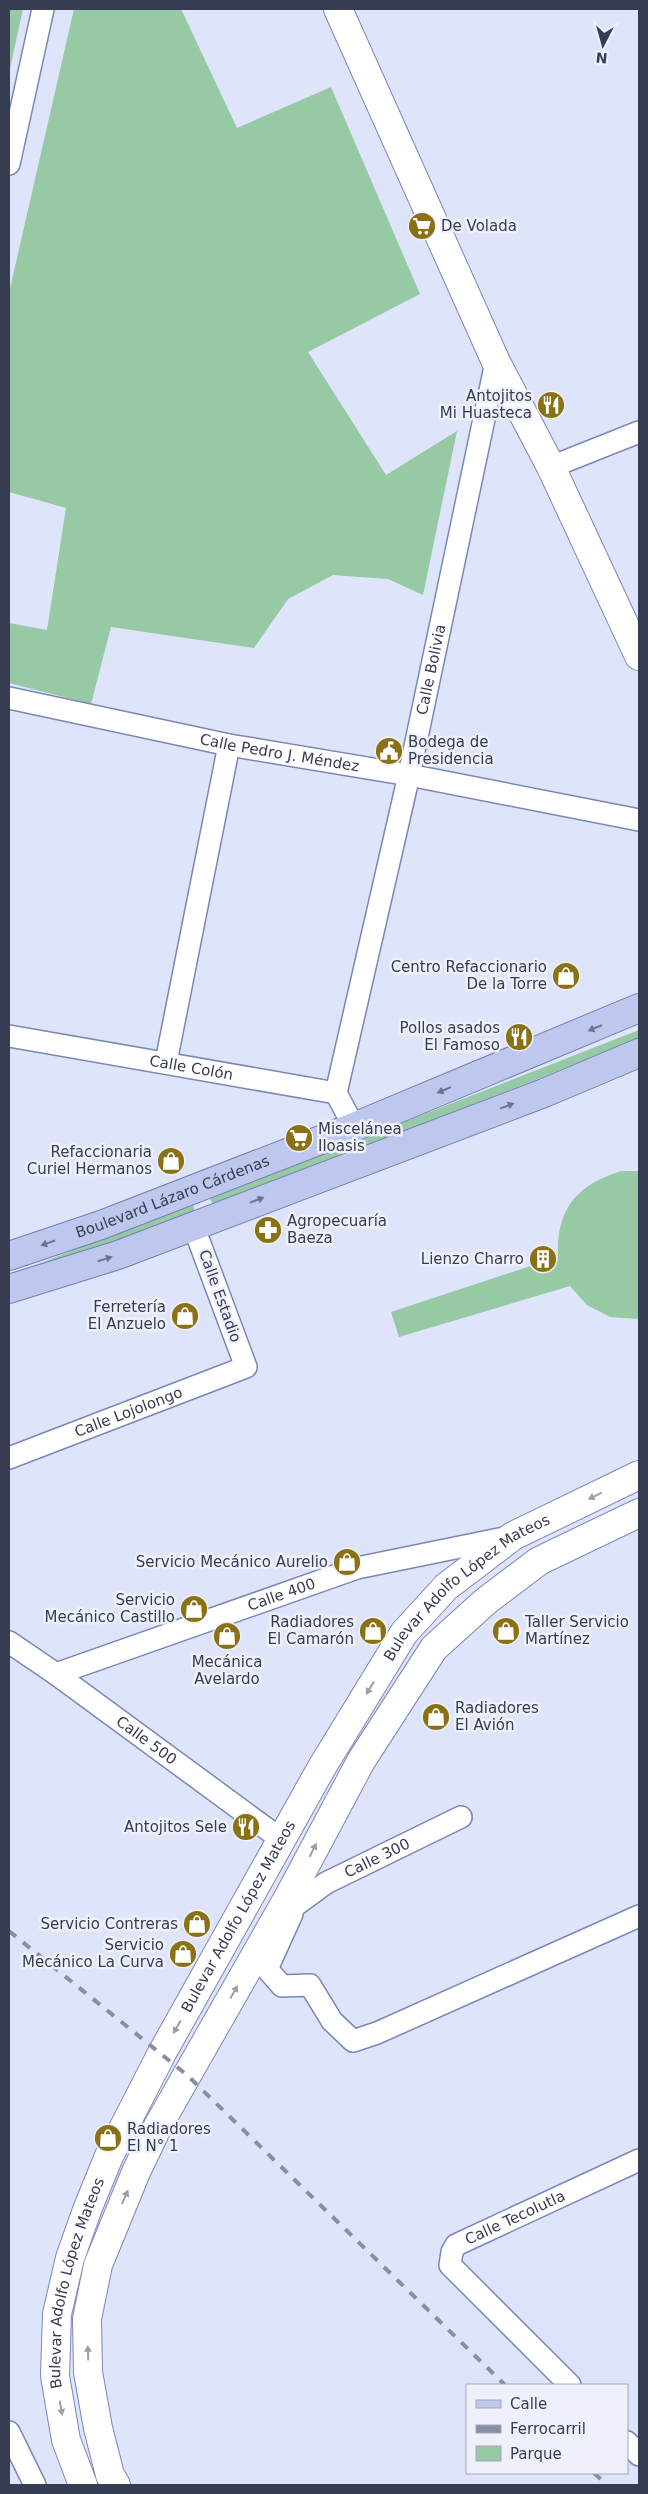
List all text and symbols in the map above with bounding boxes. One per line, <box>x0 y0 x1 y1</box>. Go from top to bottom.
north arrow <box>578 20 628 70</box>
text: N <box>595 49 608 66</box>
supermarket icon: De Volada <box>407 211 437 241</box>
place label: De Volada <box>441 217 517 235</box>
place label: Antojitos Mi Huasteca <box>440 387 532 422</box>
restaurant icon: Antojitos Mi Huasteca <box>536 390 566 420</box>
street label: Calle Bolivia <box>413 623 450 717</box>
street label: Calle Pedro J. Méndez <box>198 730 361 776</box>
place label: Bodega de Presidencia <box>408 733 494 768</box>
public building icon: Bodega de Presidencia <box>374 736 404 766</box>
place label: Centro Refaccionario De la Torre <box>391 958 547 993</box>
shop icon: Centro Refaccionario De la Torre <box>551 961 581 991</box>
place label: Pollos asados El Famoso <box>400 1019 500 1054</box>
restaurant icon: Pollos asados El Famoso <box>504 1022 534 1052</box>
one-way arrow <box>587 1024 602 1032</box>
street label: Calle Colón <box>148 1052 234 1084</box>
one-way arrow <box>436 1086 451 1094</box>
one-way arrow <box>500 1102 515 1109</box>
place label: Miscelánea Iloasis <box>318 1120 402 1155</box>
supermarket icon: Miscelánea Iloasis <box>284 1123 314 1153</box>
place label: Refaccionaria Curiel Hermanos <box>27 1143 152 1178</box>
shop icon: Refaccionaria Curiel Hermanos <box>156 1146 186 1176</box>
street label: Boulevard Lázaro Cárdenas <box>73 1152 272 1242</box>
one-way arrow <box>250 1196 264 1204</box>
place label: Agropecuaría Baeza <box>287 1212 387 1247</box>
pharmacy icon: Agropecuaría Baeza <box>253 1215 283 1245</box>
one-way arrow <box>40 1239 55 1247</box>
building icon: Lienzo Charro <box>528 1244 558 1274</box>
street label: Calle Estadio <box>195 1247 245 1345</box>
place label: Lienzo Charro <box>421 1250 524 1268</box>
one-way arrow <box>98 1254 113 1262</box>
place label: Ferretería El Anzuelo <box>88 1298 166 1333</box>
shop icon: Ferretería El Anzuelo <box>170 1301 200 1331</box>
street label: Calle Lojolongo <box>72 1383 185 1441</box>
one-way arrow <box>588 1493 602 1501</box>
street label: Bulevar Adolfo López Mateos <box>380 1510 553 1664</box>
shop icon: Servicio Mecánico Aurelio <box>332 1547 362 1577</box>
place label: Servicio Mecánico Aurelio <box>136 1553 328 1571</box>
street label: Calle 400 <box>245 1574 318 1615</box>
place label: Servicio Mecánico Castillo <box>44 1591 175 1626</box>
shop icon: Servicio Mecánico Castillo <box>179 1594 209 1624</box>
place label: Radiadores El Camarón <box>268 1613 354 1648</box>
place label: Taller Servicio Martínez <box>524 1613 629 1648</box>
shop icon: Radiadores El Camarón <box>358 1616 388 1646</box>
shop icon: Taller Servicio Martínez <box>491 1616 521 1646</box>
shop icon: Mecánica Avelardo <box>212 1621 242 1651</box>
place label: Mecánica Avelardo <box>192 1653 262 1688</box>
one-way arrow <box>366 1682 375 1695</box>
place label: Radiadores El Avión <box>455 1699 539 1734</box>
shop icon: Radiadores El Avión <box>421 1702 451 1732</box>
street label: Calle 500 <box>113 1712 180 1769</box>
restaurant icon: Antojitos Sele <box>231 1812 261 1842</box>
street label: Bulevar Adolfo López Mateos <box>177 1817 299 2016</box>
place label: Antojitos Sele <box>124 1818 227 1836</box>
street label: Calle 300 <box>341 1834 413 1882</box>
one-way arrow <box>309 1843 317 1857</box>
shop icon: Servicio Contreras <box>182 1909 212 1939</box>
place label: Servicio Contreras <box>40 1915 178 1933</box>
place label: Servicio Mecánico La Curva <box>22 1936 164 1971</box>
shop icon: Servicio Mecánico La Curva <box>168 1939 198 1969</box>
one-way arrow <box>230 1985 238 1999</box>
one-way arrow <box>172 2020 181 2033</box>
place label: Radiadores El N° 1 <box>127 2120 211 2155</box>
shop icon: Radiadores El N° 1 <box>93 2123 123 2153</box>
street label: Bulevar Adolfo López Mateos <box>46 2175 108 2390</box>
street label: Calle Tecolutla <box>462 2187 568 2249</box>
one-way arrow <box>121 2190 129 2204</box>
one-way arrow <box>83 2345 91 2361</box>
legend <box>466 2384 628 2474</box>
text: Calle <box>510 2395 547 2413</box>
one-way arrow <box>57 2401 65 2417</box>
text: Ferrocarril <box>510 2420 586 2438</box>
text: Parque <box>510 2445 562 2463</box>

